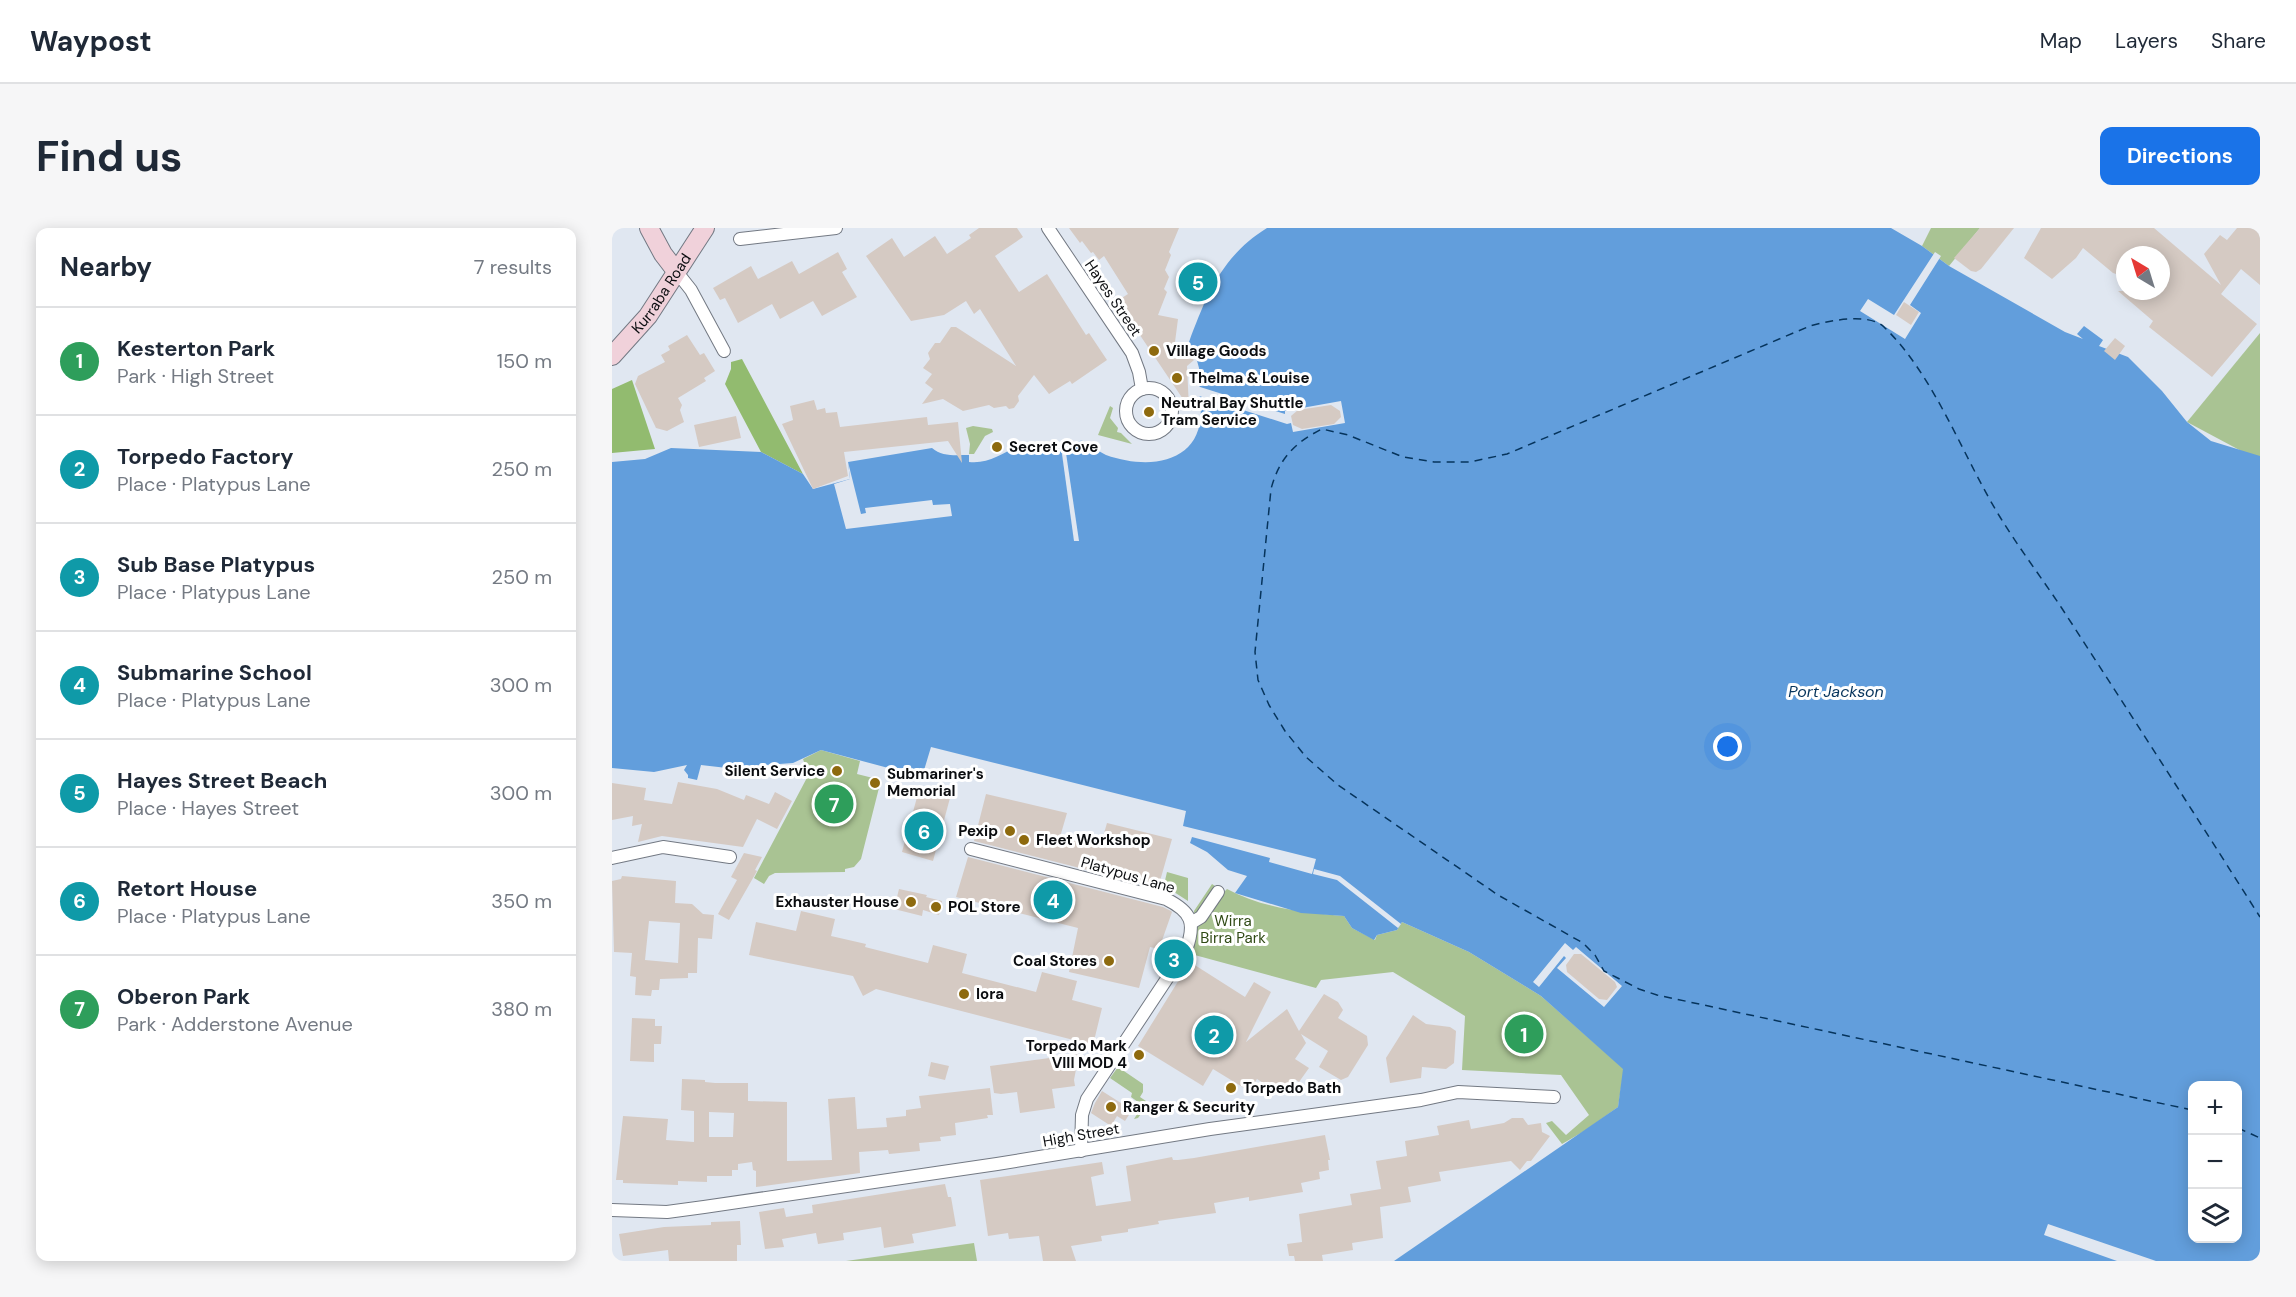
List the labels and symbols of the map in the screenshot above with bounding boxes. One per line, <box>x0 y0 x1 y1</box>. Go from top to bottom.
north arrow <box>2116 246 2170 300</box>
street label: Kurraba Road <box>627 250 696 338</box>
street label: Hayes Street <box>1080 256 1146 340</box>
pin: 5 <box>1178 260 1218 304</box>
place label: Village Goods <box>1166 341 1266 361</box>
marker: Village Goods <box>1147 344 1161 358</box>
place label: Thelma & Louise <box>1189 368 1309 388</box>
marker: Thelma & Louise <box>1170 371 1184 385</box>
place label: Neutral Bay Shuttle Tram Service <box>1161 393 1303 430</box>
marker: Neutral Bay Shuttle Tram Service <box>1142 405 1156 419</box>
place label: Secret Cove <box>1009 437 1098 457</box>
marker: Secret Cove <box>990 440 1004 454</box>
water label: Port Jackson <box>1788 681 1884 702</box>
your location <box>1713 732 1742 761</box>
place label: Silent Service <box>725 761 825 781</box>
marker: Silent Service <box>830 764 844 778</box>
place label: Submariner's Memorial <box>887 764 984 801</box>
marker: Submariner's Memorial <box>868 776 882 790</box>
pin: 7 <box>814 782 854 826</box>
pin: 6 <box>904 808 944 854</box>
place label: Pexip <box>958 821 998 841</box>
marker: Pexip <box>1003 824 1017 838</box>
place label: Fleet Workshop <box>1036 830 1151 850</box>
marker: Fleet Workshop <box>1017 833 1031 847</box>
street label: Platypus Lane <box>1079 852 1177 898</box>
pin: 4 <box>1034 878 1072 922</box>
place label: Exhauster House <box>776 892 899 912</box>
marker: Exhauster House <box>904 895 918 909</box>
place label: POL Store <box>948 897 1020 917</box>
marker: POL Store <box>929 900 943 914</box>
park label: Wirra Birra Park <box>1200 911 1266 948</box>
pin: 3 <box>1154 936 1194 982</box>
place label: Coal Stores <box>1013 951 1097 971</box>
marker: Coal Stores <box>1102 954 1116 968</box>
place label: Iora <box>976 984 1004 1004</box>
marker: Iora <box>957 987 971 1001</box>
pin: 2 <box>1194 1012 1234 1058</box>
pin: 1 <box>1504 1012 1544 1056</box>
place label: Torpedo Mark VIII MOD 4 <box>1026 1036 1127 1073</box>
marker: Torpedo Mark VIII MOD 4 <box>1132 1048 1146 1062</box>
place label: Torpedo Bath <box>1243 1078 1341 1098</box>
marker: Torpedo Bath <box>1224 1081 1238 1095</box>
place label: Ranger & Security <box>1123 1097 1255 1117</box>
marker: Ranger & Security <box>1104 1100 1118 1114</box>
street label: High Street <box>1041 1118 1121 1152</box>

